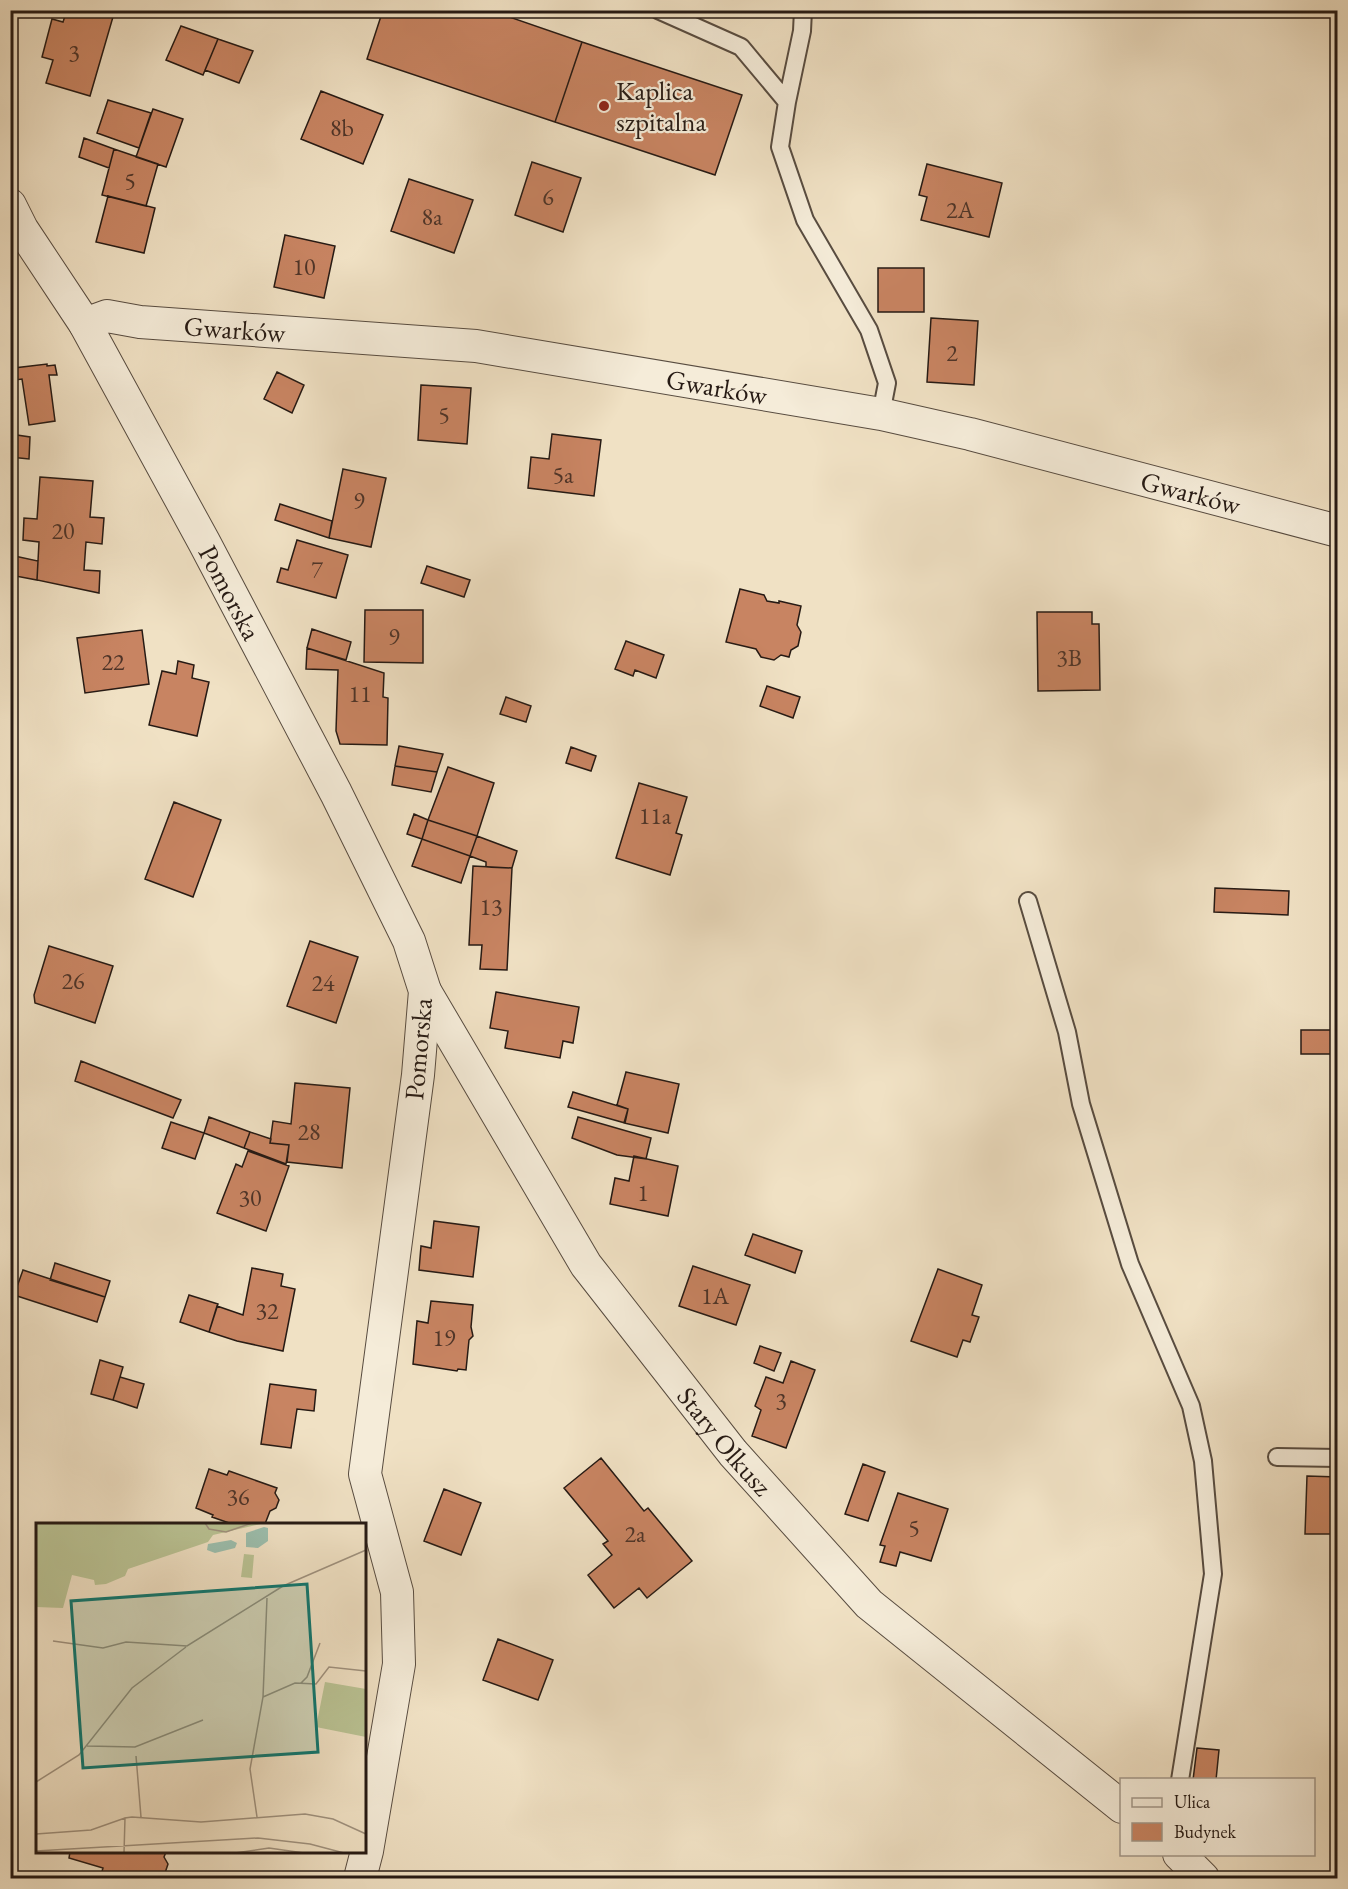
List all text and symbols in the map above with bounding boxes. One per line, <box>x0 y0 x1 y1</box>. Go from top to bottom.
house number: 3 <box>68 37 80 68</box>
place label: Kaplica szpitalna <box>616 73 707 139</box>
marker: Kaplica szpitalna <box>597 99 611 113</box>
house number: 8b <box>330 112 354 143</box>
house number: 5 <box>124 165 136 196</box>
house number: 6 <box>542 181 554 212</box>
house number: 2A <box>946 194 974 225</box>
house number: 8a <box>421 201 443 232</box>
house number: 10 <box>292 251 316 282</box>
street label: Gwarków <box>183 308 287 350</box>
house number: 2 <box>946 337 958 368</box>
street label: Gwarków <box>664 361 770 412</box>
house number: 5 <box>438 399 450 430</box>
house number: 5a <box>552 459 574 490</box>
street label: Gwarków <box>1137 462 1245 522</box>
house number: 9 <box>353 485 365 516</box>
house number: 20 <box>51 515 75 546</box>
street label: Pomorska <box>191 539 270 646</box>
house number: 7 <box>311 554 323 585</box>
house number: 9 <box>388 621 400 652</box>
house number: 3B <box>1056 642 1082 673</box>
house number: 22 <box>101 646 125 677</box>
house number: 11 <box>348 678 372 709</box>
house number: 11a <box>639 800 672 831</box>
house number: 13 <box>479 891 503 922</box>
house number: 26 <box>61 965 85 996</box>
house number: 24 <box>311 967 335 998</box>
street label: Pomorska <box>396 996 440 1102</box>
house number: 28 <box>297 1116 321 1147</box>
house number: 1 <box>637 1177 649 1208</box>
house number: 30 <box>238 1182 262 1213</box>
house number: 1A <box>701 1280 729 1311</box>
house number: 32 <box>255 1295 279 1326</box>
house number: 19 <box>432 1322 456 1353</box>
street label: Stary Olkusz <box>670 1379 781 1503</box>
house number: 3 <box>775 1385 787 1416</box>
house number: 36 <box>226 1481 250 1512</box>
house number: 5 <box>908 1512 920 1543</box>
house number: 2a <box>624 1518 646 1549</box>
inset map <box>36 1523 366 1853</box>
legend <box>1120 1778 1315 1856</box>
text: Ulica <box>1174 1790 1211 1813</box>
text: Budynek <box>1174 1820 1237 1843</box>

